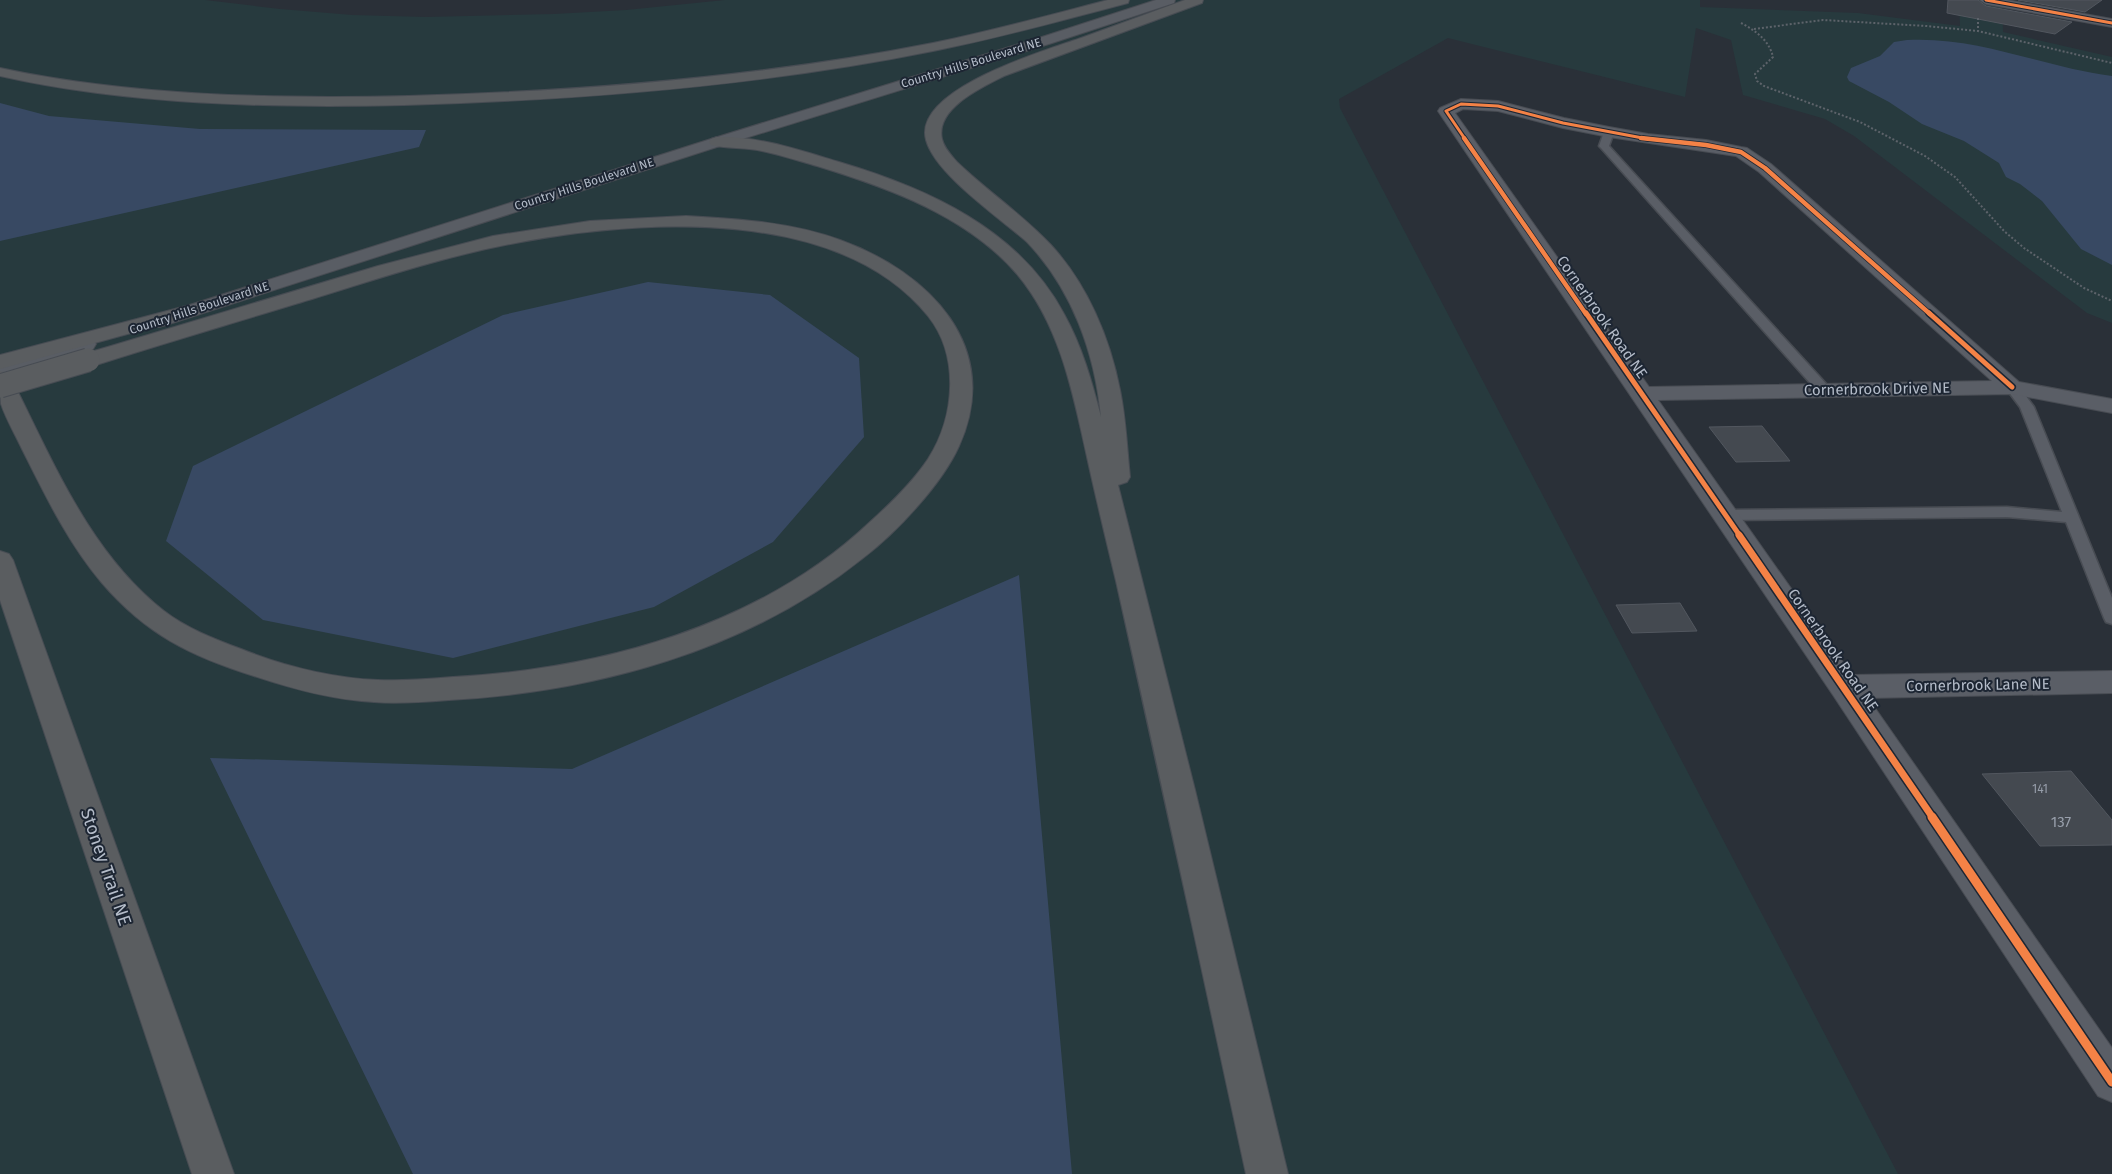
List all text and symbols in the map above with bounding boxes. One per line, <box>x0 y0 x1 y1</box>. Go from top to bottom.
street label: Country Hills Boulevard NE <box>899 35 1043 91</box>
street label: Country Hills Boulevard NE <box>513 155 655 213</box>
street label: Cornerbrook Road NE <box>1553 252 1651 382</box>
street label: Country Hills Boulevard NE <box>128 279 270 337</box>
street label: Cornerbrook Drive NE <box>1804 379 1950 399</box>
street label: Cornerbrook Road NE <box>1784 585 1882 715</box>
street label: Cornerbrook Lane NE <box>1906 675 2050 695</box>
house number: 141 <box>2032 782 2048 796</box>
street label: Stoney Trail NE <box>76 806 136 928</box>
house number: 137 <box>2051 813 2072 831</box>

